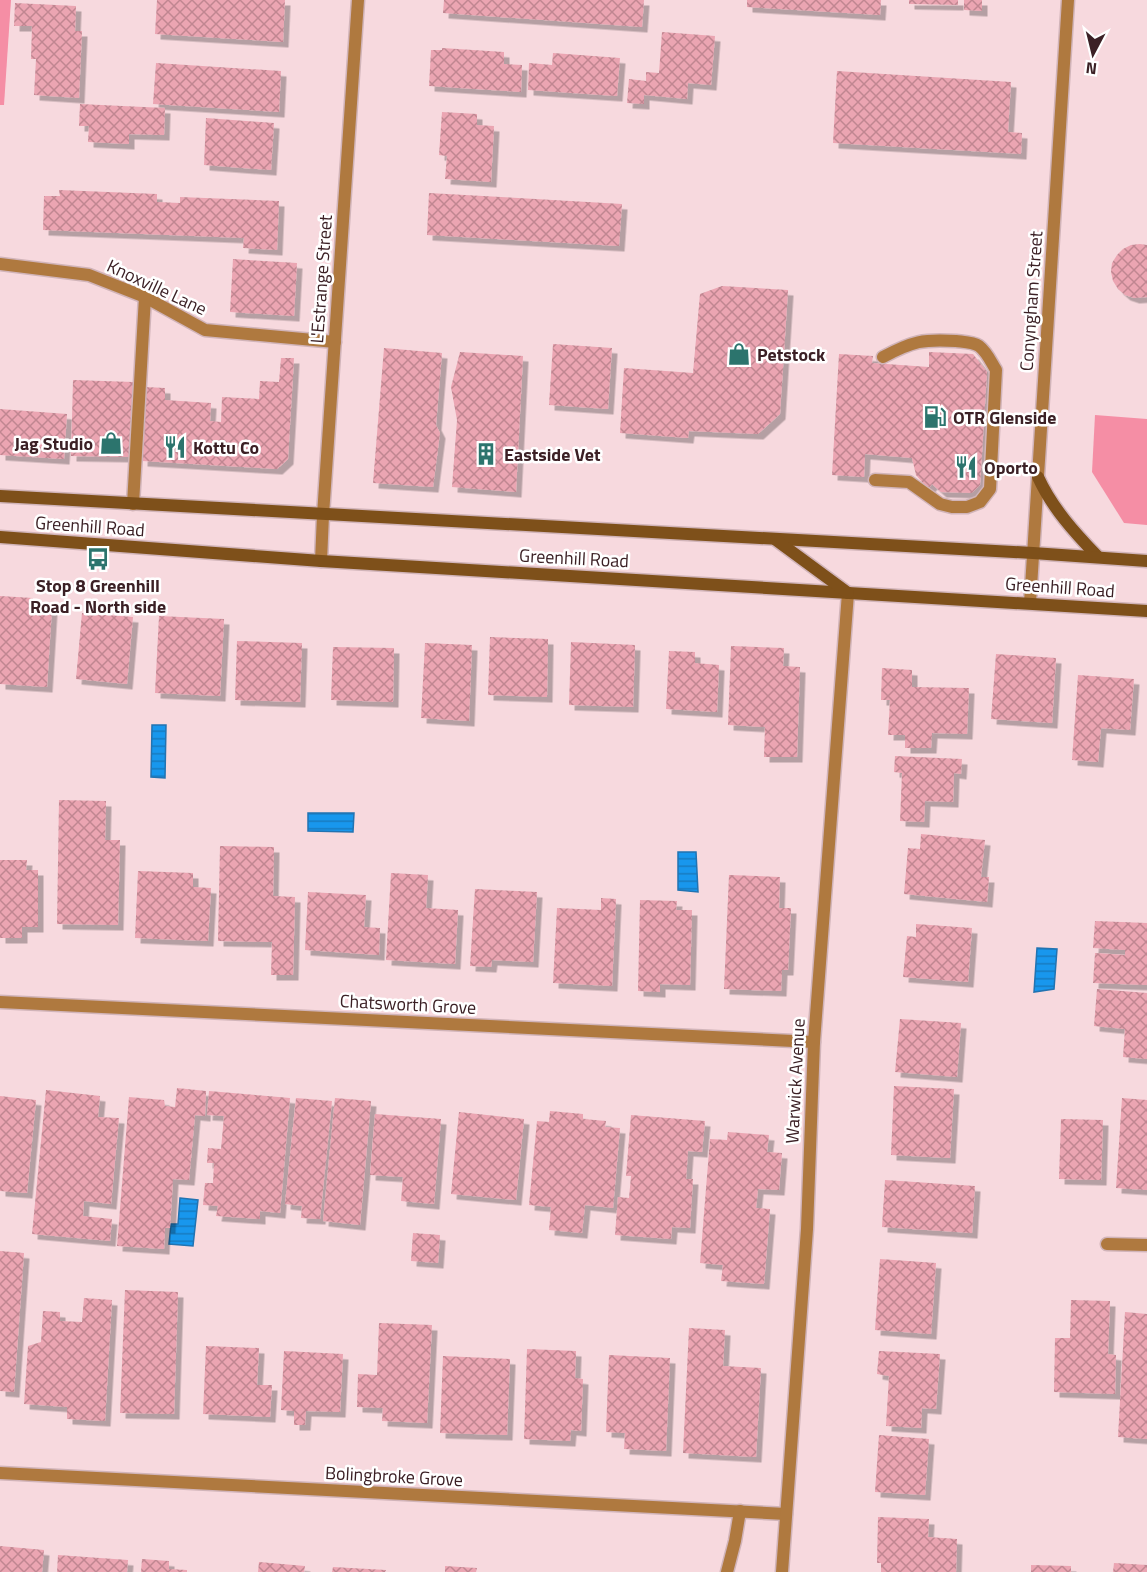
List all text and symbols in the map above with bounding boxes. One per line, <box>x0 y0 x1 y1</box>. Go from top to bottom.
north arrow <box>1063 24 1123 84</box>
text: N <box>1084 56 1098 81</box>
street label: L'Estrange Street <box>303 213 339 344</box>
street label: Conyngham Street <box>1013 229 1049 372</box>
street label: Knoxville Lane <box>103 252 211 322</box>
shop icon: Petstock <box>726 341 752 367</box>
place label: Petstock <box>757 341 826 368</box>
fuel station icon: OTR Glenside <box>922 404 948 430</box>
place label: OTR Glenside <box>953 404 1056 431</box>
place label: Jag Studio <box>14 430 93 457</box>
shop icon: Jag Studio <box>98 430 124 456</box>
restaurant icon: Kottu Co <box>162 434 188 460</box>
place label: Kottu Co <box>193 434 259 461</box>
building icon: Eastside Vet <box>473 441 499 467</box>
place label: Eastside Vet <box>504 441 601 468</box>
restaurant icon: Oporto <box>953 454 979 480</box>
place label: Oporto <box>984 454 1038 481</box>
street label: Greenhill Road <box>34 509 146 543</box>
street label: Greenhill Road <box>518 542 630 574</box>
bus stop icon: Stop 8 Greenhill Road - North side <box>85 546 111 572</box>
street label: Greenhill Road <box>1004 570 1116 604</box>
place label: Stop 8 Greenhill Road - North side <box>30 572 166 620</box>
street label: Chatsworth Grove <box>339 987 477 1021</box>
street label: Warwick Avenue <box>778 1018 812 1144</box>
street label: Bolingbroke Grove <box>324 1459 464 1493</box>

